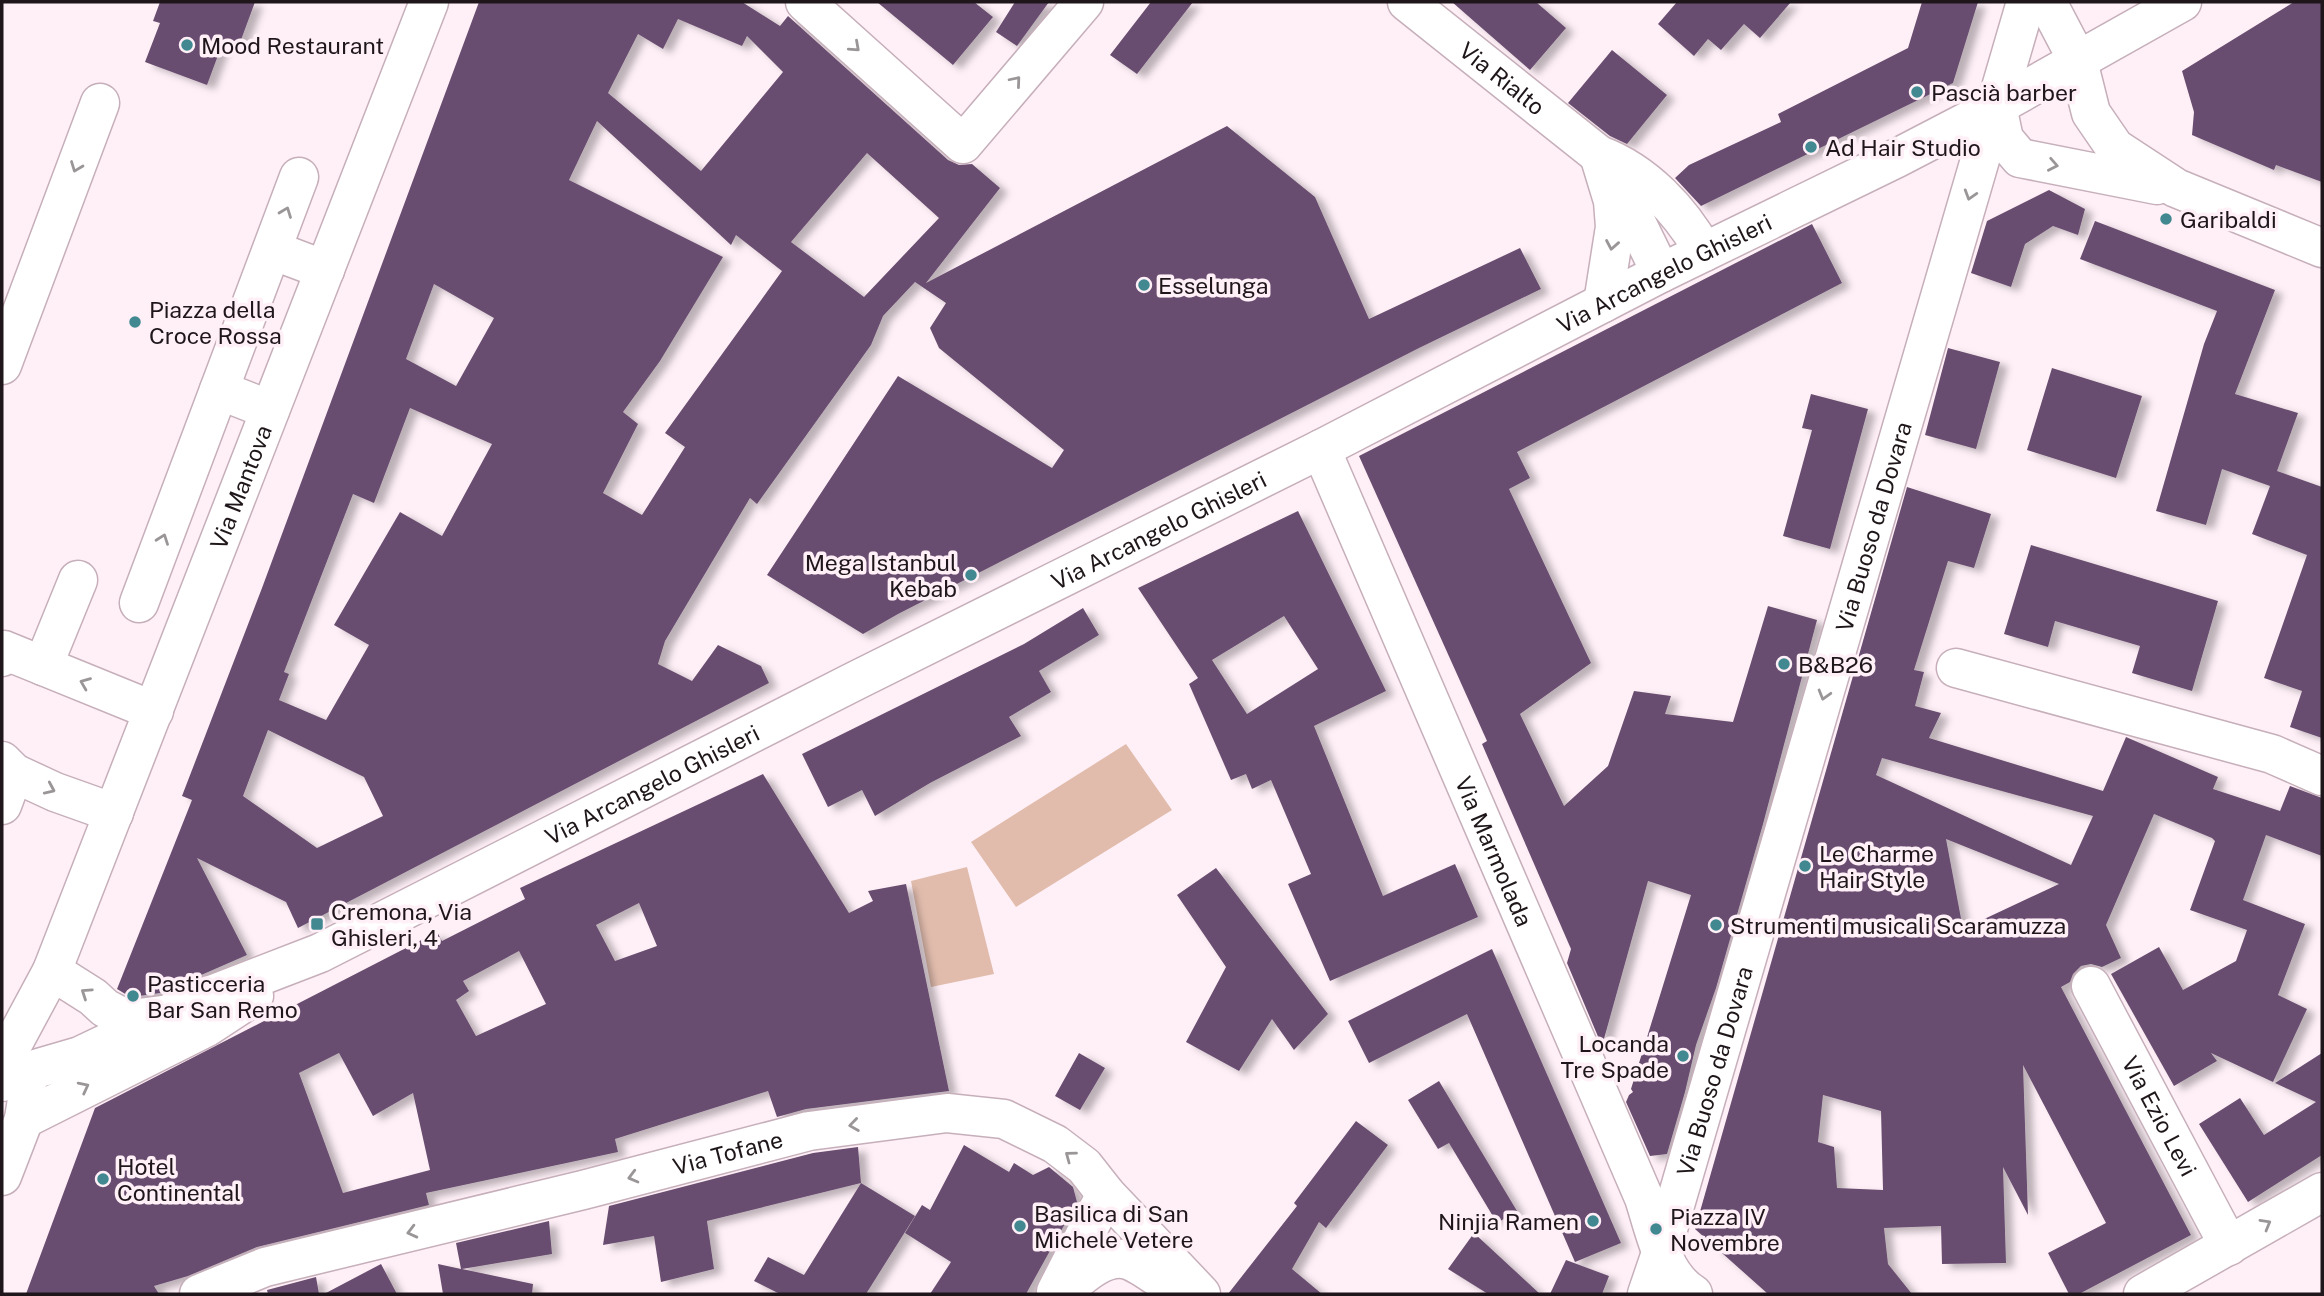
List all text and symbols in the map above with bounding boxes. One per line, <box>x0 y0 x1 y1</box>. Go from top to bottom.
place label: Mood Restaurant <box>201 32 384 59</box>
street label: Via Rialto <box>1454 36 1550 120</box>
marker: Mood Restaurant <box>179 37 195 53</box>
one-way arrow <box>847 39 860 52</box>
one-way arrow <box>1008 76 1020 89</box>
place label: Pascià barber <box>1931 79 2077 106</box>
marker: Pascià barber <box>1909 84 1925 100</box>
place label: Ad Hair Studio <box>1825 134 1981 161</box>
marker: Ad Hair Studio <box>1803 139 1819 155</box>
one-way arrow <box>2047 156 2059 171</box>
one-way arrow <box>70 160 84 172</box>
one-way arrow <box>1964 189 1979 201</box>
one-way arrow <box>278 206 292 218</box>
place label: Garibaldi <box>2180 206 2277 233</box>
street label: Via Arcangelo Ghisleri <box>1552 208 1776 338</box>
marker: Garibaldi <box>2158 211 2174 227</box>
one-way arrow <box>1605 239 1620 251</box>
place label: Esselunga <box>1158 272 1268 299</box>
marker: Esselunga <box>1136 277 1152 293</box>
place label: Piazza della Croce Rossa <box>149 296 282 349</box>
marker: Piazza della Croce Rossa <box>127 314 143 330</box>
street label: Via Buoso da Dovara <box>1830 419 1916 635</box>
street label: Via Mantova <box>204 421 277 553</box>
street label: Via Arcangelo Ghisleri <box>1047 465 1270 595</box>
one-way arrow <box>154 534 168 546</box>
place label: Mega Istanbul Kebab <box>805 549 957 602</box>
marker: Mega Istanbul Kebab <box>963 567 979 583</box>
place label: B&B26 <box>1798 651 1873 678</box>
marker: B&B26 <box>1776 656 1792 672</box>
one-way arrow <box>80 678 92 692</box>
one-way arrow <box>1817 689 1832 701</box>
street label: Via Arcangelo Ghisleri <box>540 719 763 850</box>
street label: Via Marmolada <box>1450 772 1539 930</box>
one-way arrow <box>43 781 55 795</box>
place label: Le Charme Hair Style <box>1819 840 1934 893</box>
marker: Le Charme Hair Style <box>1797 858 1813 874</box>
place label: Cremona, Via Ghisleri, 4 <box>331 898 472 951</box>
place label: Strumenti musicali Scaramuzza <box>1730 912 2066 939</box>
marker: Cremona, Via Ghisleri, 4 <box>309 916 325 932</box>
marker: Strumenti musicali Scaramuzza <box>1708 917 1724 933</box>
street label: Via Buoso da Dovara <box>1671 963 1758 1179</box>
place label: Pasticceria Bar San Remo <box>147 970 298 1023</box>
marker: Pasticceria Bar San Remo <box>125 988 141 1004</box>
one-way arrow <box>81 989 94 1001</box>
place label: Locanda Tre Spade <box>1560 1030 1669 1083</box>
marker: Locanda Tre Spade <box>1675 1048 1691 1064</box>
street label: Via Ezio Levi <box>2117 1051 2203 1180</box>
one-way arrow <box>77 1082 89 1096</box>
one-way arrow <box>848 1118 860 1133</box>
street label: Via Tofane <box>670 1125 785 1179</box>
one-way arrow <box>1066 1151 1078 1164</box>
place label: Hotel Continental <box>117 1153 241 1206</box>
one-way arrow <box>627 1169 639 1183</box>
marker: Hotel Continental <box>95 1171 111 1187</box>
place label: Basilica di San Michele Vetere <box>1034 1200 1193 1253</box>
place label: Piazza IV Novembre <box>1670 1203 1780 1256</box>
place label: Ninjia Ramen <box>1438 1208 1579 1235</box>
marker: Ninjia Ramen <box>1585 1213 1601 1229</box>
marker: Basilica di San Michele Vetere <box>1012 1218 1028 1234</box>
one-way arrow <box>2258 1220 2271 1233</box>
marker: Piazza IV Novembre <box>1648 1221 1664 1237</box>
one-way arrow <box>406 1224 418 1238</box>

